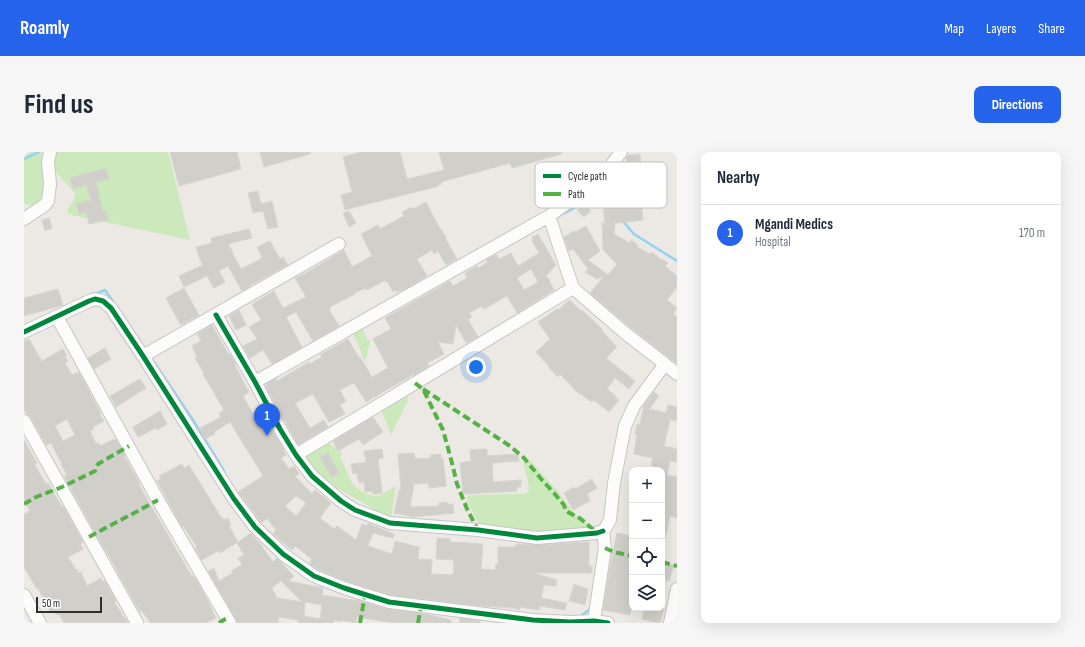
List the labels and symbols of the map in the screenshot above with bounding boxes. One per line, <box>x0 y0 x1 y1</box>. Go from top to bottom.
legend <box>535 162 667 208</box>
text: Cycle path <box>568 170 607 183</box>
text: Path <box>568 188 585 201</box>
your location <box>466 357 486 377</box>
pin: 1 <box>254 403 280 436</box>
scale bar <box>36 595 102 614</box>

